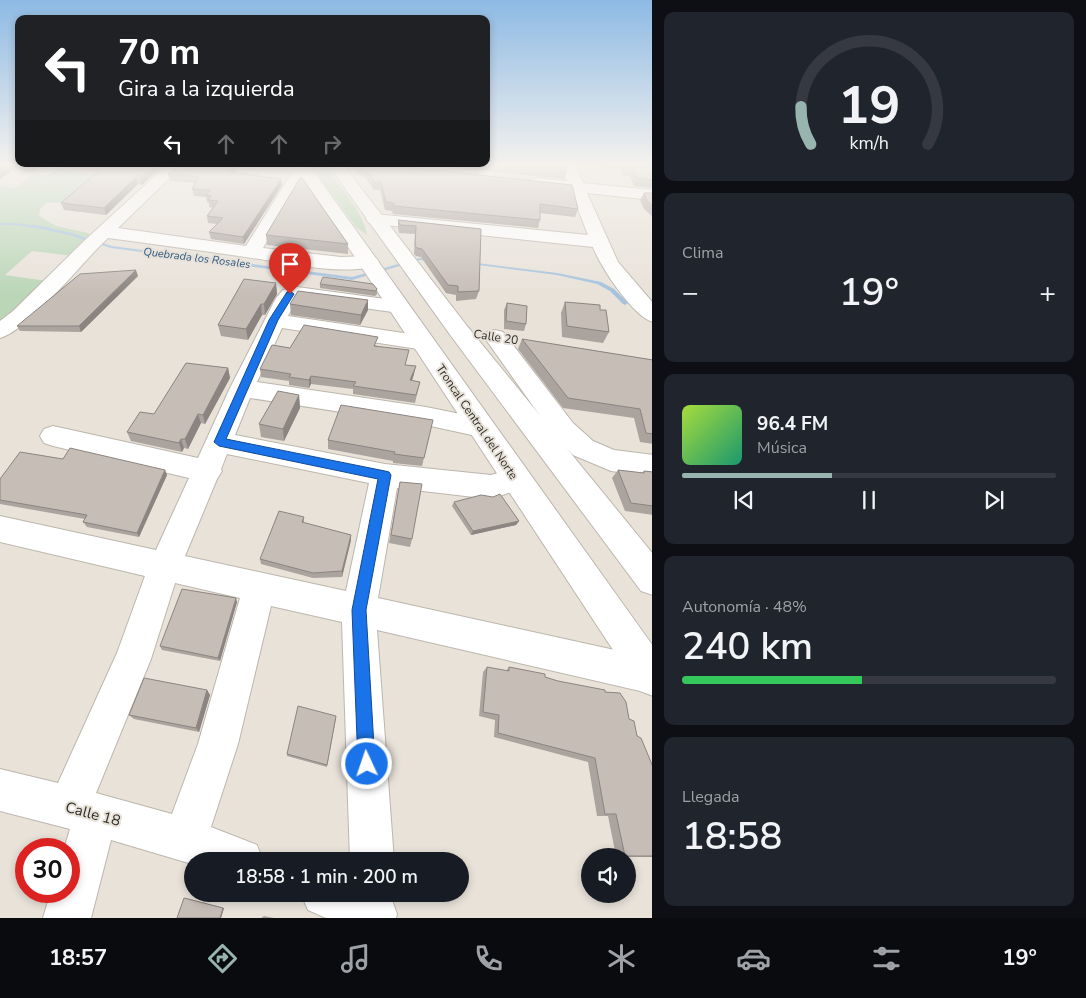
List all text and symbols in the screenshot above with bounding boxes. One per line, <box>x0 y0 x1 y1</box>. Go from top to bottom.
text: 70 m <box>118 29 200 76</box>
icon: left <box>35 35 100 100</box>
text: 19 <box>838 70 900 141</box>
text: Gira a la izquierda <box>118 74 295 104</box>
icon: left <box>159 130 187 158</box>
icon: ahead <box>212 130 240 158</box>
icon: ahead <box>265 130 293 158</box>
icon: right <box>318 130 346 158</box>
text: km/h <box>849 131 889 155</box>
text: Clima <box>682 242 723 264</box>
pin <box>269 243 311 294</box>
water label: Quebrada los Rosales <box>143 244 251 272</box>
icon: arrive <box>276 250 304 278</box>
text: 19° <box>839 267 899 318</box>
text: − <box>682 274 699 312</box>
text: + <box>1039 274 1056 312</box>
street label: Calle 20 <box>472 326 520 348</box>
street label: Troncal Central del Norte <box>432 361 522 483</box>
text: 96.4 FM <box>757 411 828 437</box>
text: Música <box>757 437 807 459</box>
icon: previous <box>730 486 758 514</box>
icon: pause <box>855 486 883 514</box>
icon: next <box>980 486 1008 514</box>
text: Autonomía · 48% <box>682 596 807 618</box>
text: 240 km <box>682 621 813 672</box>
position arrow <box>340 737 392 789</box>
text: Llegada <box>682 786 740 808</box>
street label: Calle 18 <box>63 797 123 831</box>
text: 18:58 <box>682 811 782 862</box>
speed limit sign: 30 <box>15 838 80 903</box>
map controls <box>581 848 636 903</box>
button: sound <box>581 848 636 903</box>
text: 18:58 · 1 min · 200 m <box>235 864 418 890</box>
icon: directions <box>205 941 240 976</box>
icon: music <box>338 941 373 976</box>
icon: phone <box>471 941 506 976</box>
icon: climate <box>604 941 639 976</box>
icon: car <box>736 941 771 976</box>
icon: filters <box>869 941 904 976</box>
text: 18:57 <box>49 943 107 973</box>
text: 19° <box>1002 943 1037 973</box>

